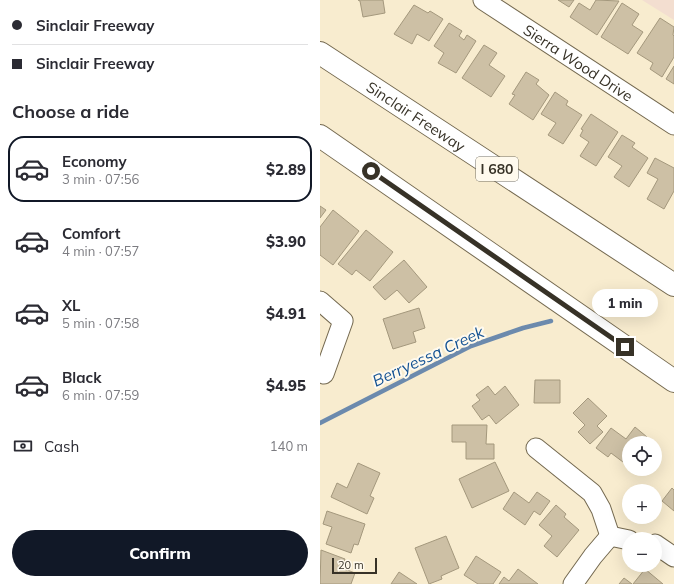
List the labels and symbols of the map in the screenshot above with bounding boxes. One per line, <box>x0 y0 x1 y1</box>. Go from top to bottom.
street label: Sierra Wood Drive <box>520 20 637 105</box>
street label: Sinclair Freeway <box>363 77 469 155</box>
road number: I 680 <box>476 157 518 181</box>
route start <box>362 162 380 180</box>
callout: 1 min <box>592 289 658 317</box>
water label: Berryessa Creek <box>369 321 488 391</box>
route end <box>616 338 634 356</box>
scale bar <box>332 556 377 575</box>

